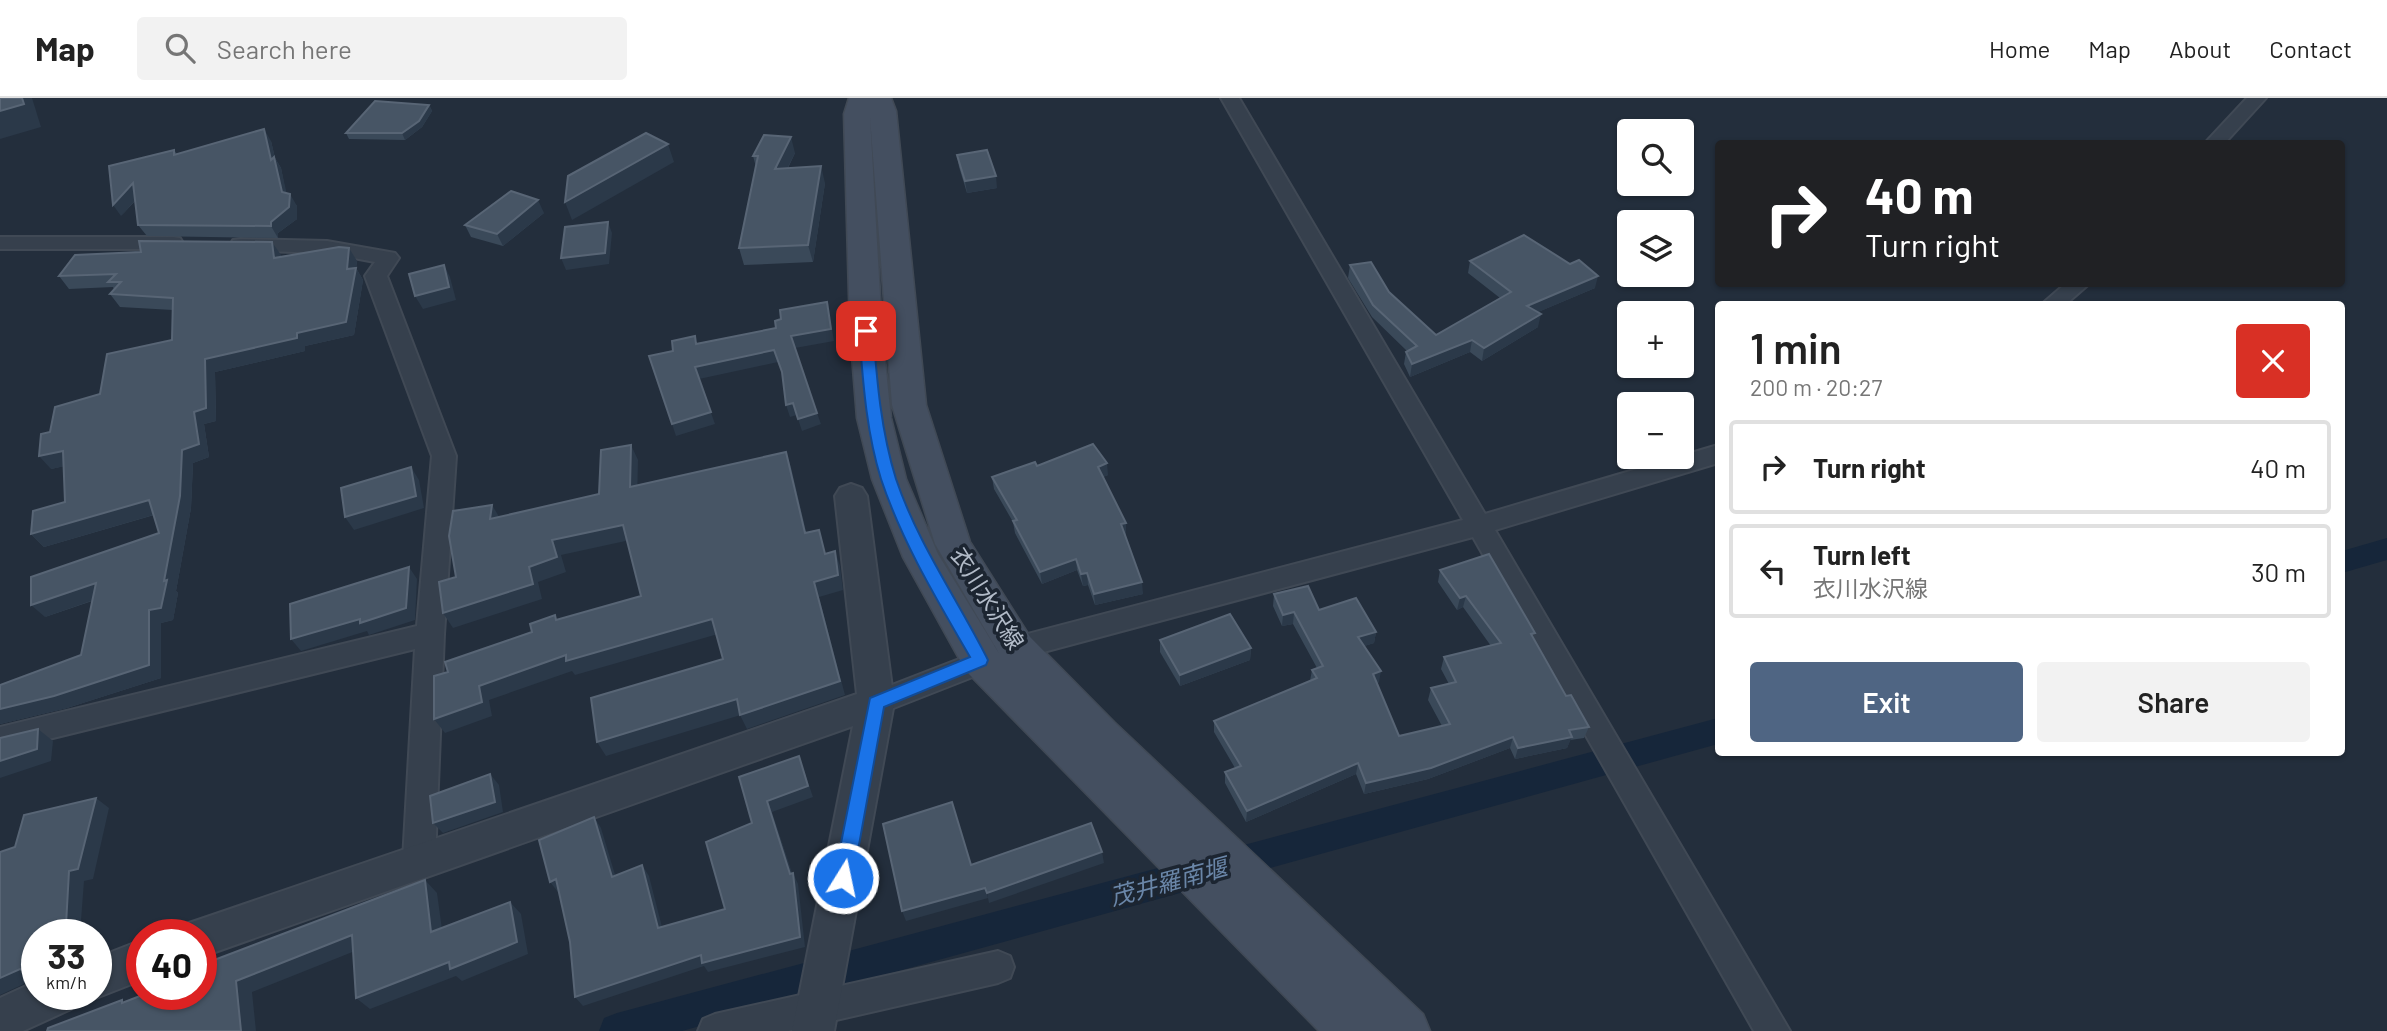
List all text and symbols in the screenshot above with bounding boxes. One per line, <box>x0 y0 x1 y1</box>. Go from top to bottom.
search box <box>137 17 627 80</box>
text: Map <box>35 28 95 68</box>
icon: search <box>161 29 199 67</box>
text: Search here <box>217 33 352 64</box>
text: Home <box>1989 34 2050 63</box>
text: Map <box>2088 34 2131 63</box>
text: About <box>2169 34 2231 63</box>
text: Contact <box>2269 34 2352 63</box>
map controls <box>1617 119 1694 469</box>
button: search <box>1617 119 1694 196</box>
text: 40 m <box>1865 165 1973 224</box>
icon: right <box>1750 168 1841 259</box>
button: layers <box>1617 210 1694 287</box>
text: Turn right <box>1865 225 2000 263</box>
pin <box>836 301 896 361</box>
button: + <box>1617 301 1694 378</box>
icon: arrive <box>847 312 885 350</box>
text: 1 min <box>1750 322 1842 372</box>
button: close <box>2236 324 2310 398</box>
text: 200 m · 20:27 <box>1750 373 1882 401</box>
button: − <box>1617 392 1694 469</box>
icon: right <box>1754 448 1792 486</box>
text: Turn right <box>1813 452 1926 483</box>
text: 40 m <box>2250 452 2306 483</box>
text: Turn left <box>1813 539 1911 570</box>
street label: 衣川水沢線 <box>946 542 1030 654</box>
icon: left <box>1754 552 1792 590</box>
text: 30 m <box>2251 556 2306 587</box>
text: 衣川水沢線 <box>1813 574 1928 602</box>
button: Exit <box>1750 662 2023 742</box>
button: Share <box>2037 662 2310 742</box>
position arrow <box>806 841 880 915</box>
water label: 茂井羅南堰 <box>1106 850 1234 911</box>
speed limit sign: 40 <box>126 919 217 1010</box>
text: 33 <box>48 934 85 976</box>
text: km/h <box>46 971 87 993</box>

